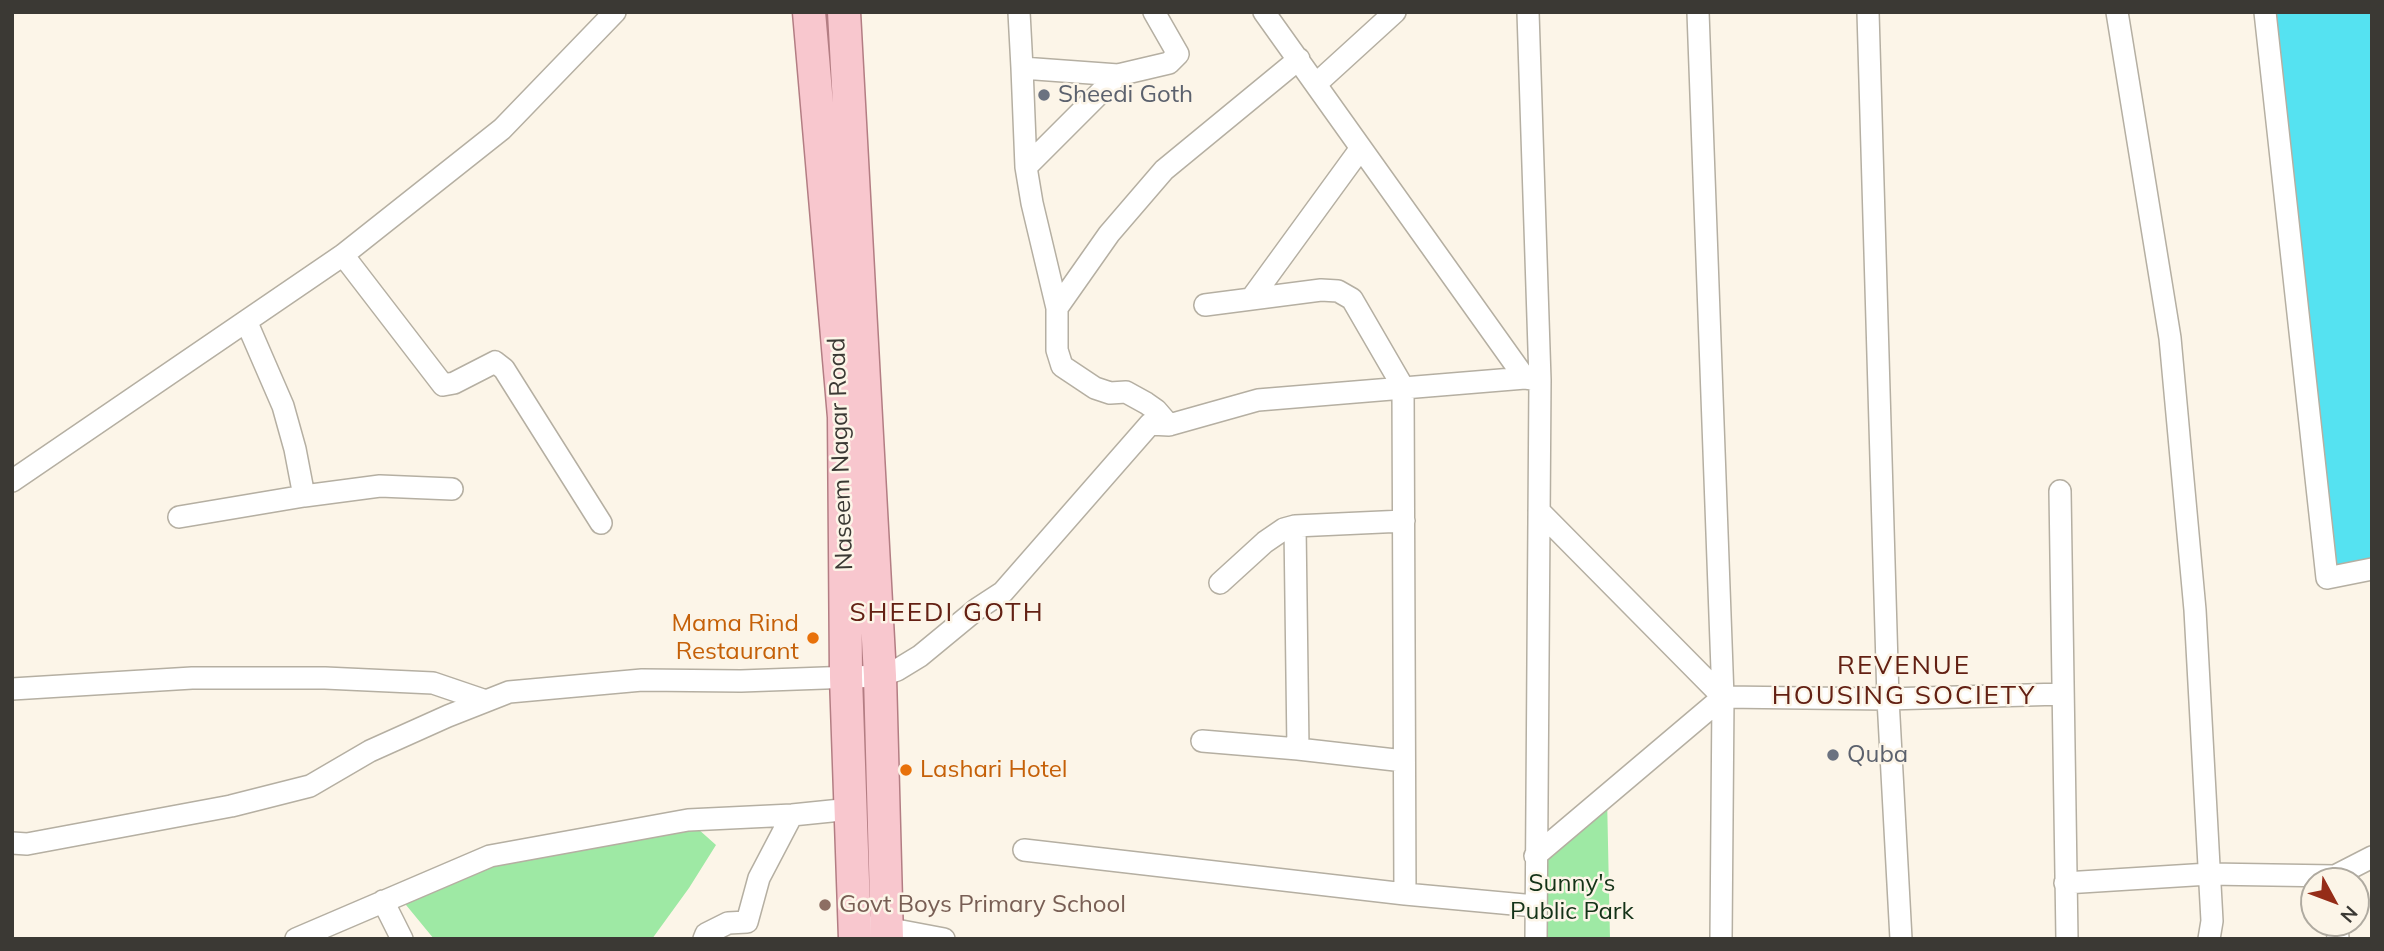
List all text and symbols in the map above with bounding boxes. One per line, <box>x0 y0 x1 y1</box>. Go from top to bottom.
place label: Sheedi Goth <box>1058 81 1193 109</box>
marker: Sheedi Goth <box>1036 87 1052 103</box>
street label: Naseem Nagar Road <box>823 337 859 571</box>
district label: SHEEDI GOTH <box>851 597 1043 629</box>
place label: Mama Rind Restaurant <box>671 610 799 666</box>
marker: Mama Rind Restaurant <box>805 630 821 646</box>
district label: REVENUE HOUSING SOCIETY <box>1774 650 2034 712</box>
place label: Quba <box>1847 741 1908 769</box>
marker: Quba <box>1825 747 1841 763</box>
place label: Lashari Hotel <box>920 756 1068 784</box>
marker: Lashari Hotel <box>898 762 914 778</box>
north arrow <box>2300 867 2370 937</box>
park label: Sunny's Public Park <box>1510 870 1634 926</box>
place label: Govt Boys Primary School <box>839 891 1126 919</box>
marker: Govt Boys Primary School <box>817 897 833 913</box>
text: N <box>2336 901 2363 928</box>

